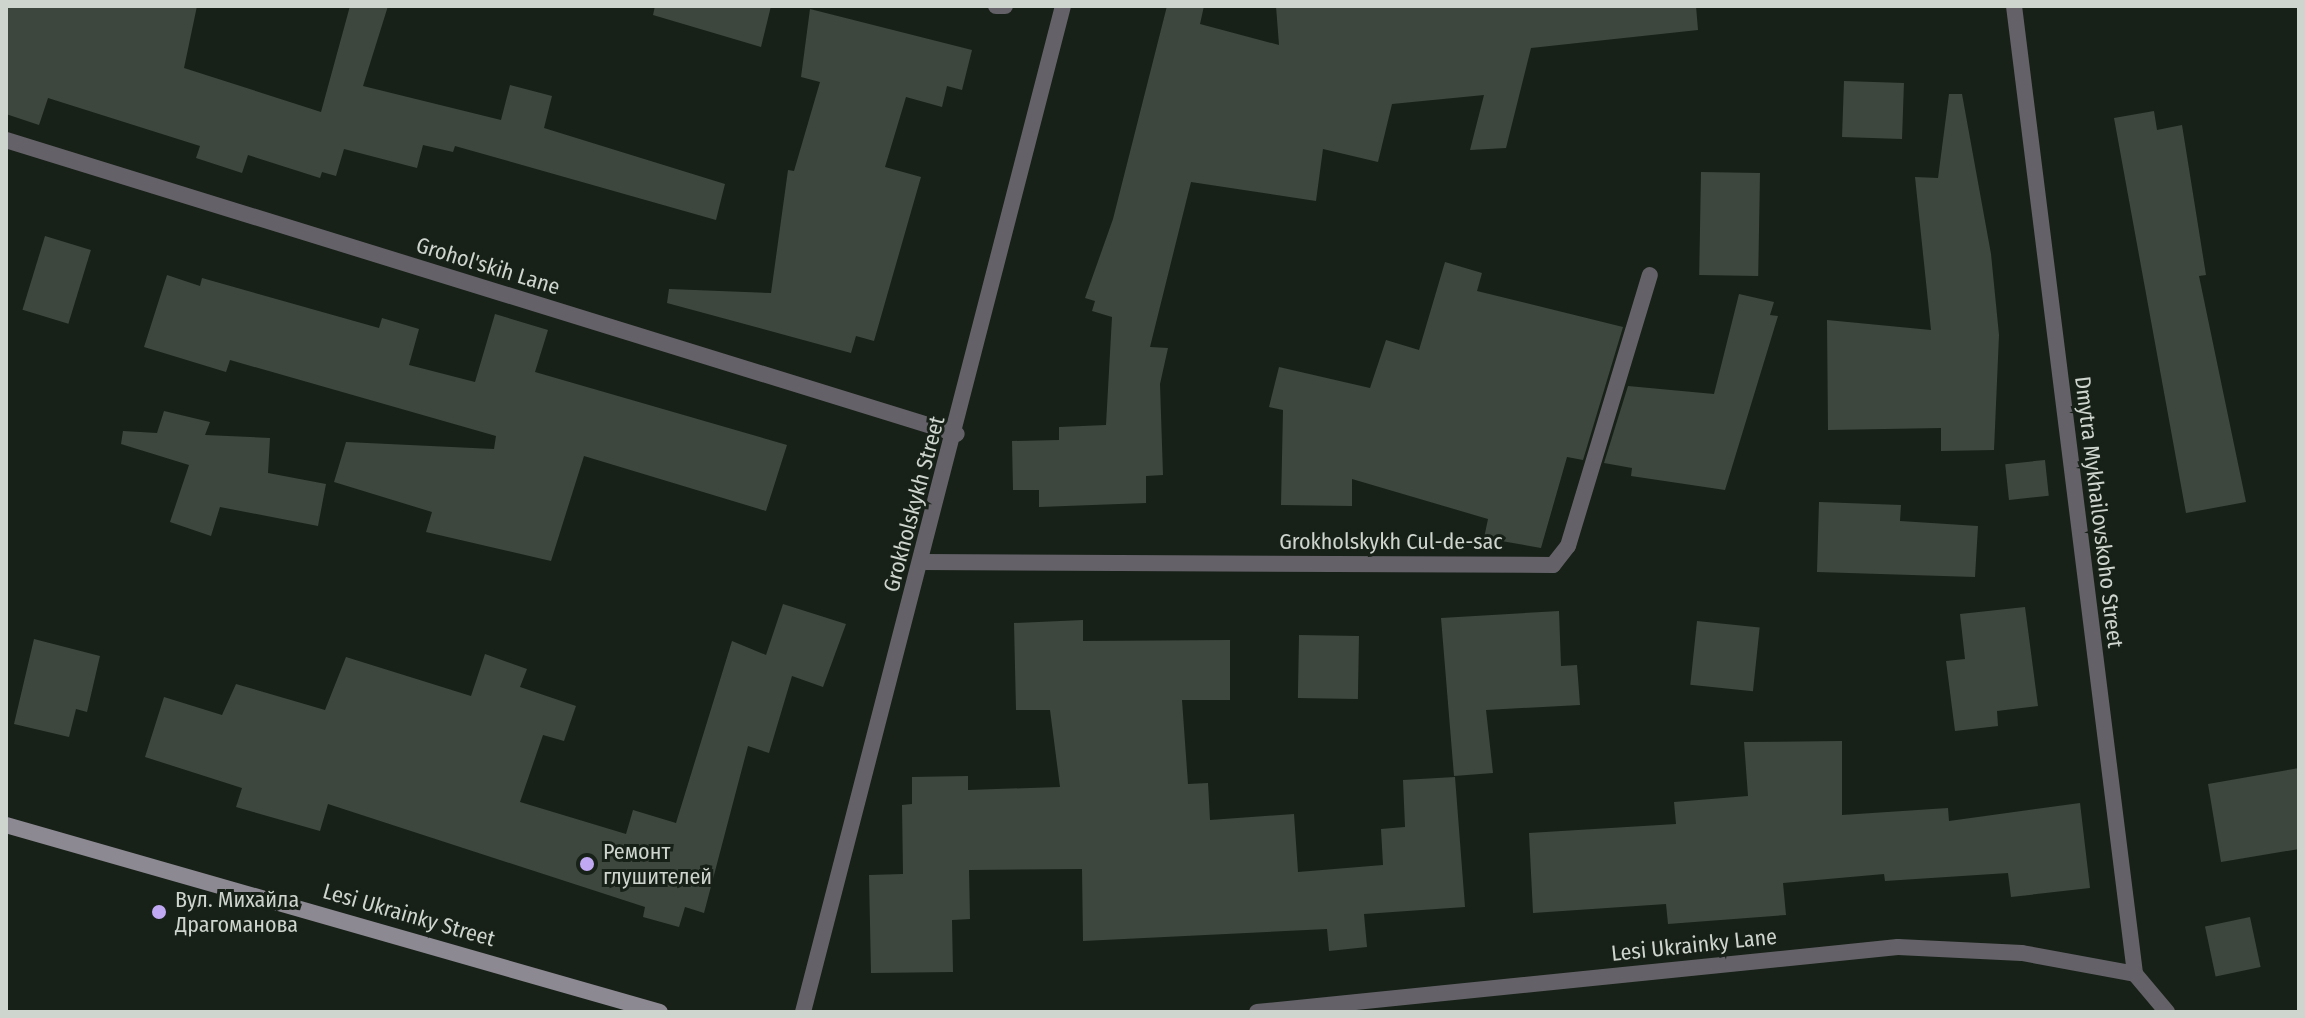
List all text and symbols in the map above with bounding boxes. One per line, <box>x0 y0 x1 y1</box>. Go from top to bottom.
street label: Grohol'skih Lane <box>413 232 563 300</box>
street label: Dmytra Mykhailovskoho Street <box>2069 375 2129 649</box>
street label: Grokholskykh Street <box>878 413 950 595</box>
street label: Grokholskykh Сul-de-sac <box>1279 529 1503 555</box>
place label: Ремонт глушителей <box>603 838 712 890</box>
marker: Ремонт глушителей <box>578 855 596 873</box>
street label: Lesi Ukrainky Street <box>320 878 498 952</box>
place label: Вул. Михайла Драгоманова <box>175 886 299 938</box>
marker: Вул. Михайла Драгоманова <box>150 903 168 921</box>
street label: Lesi Ukrainky Lane <box>1610 923 1778 967</box>

